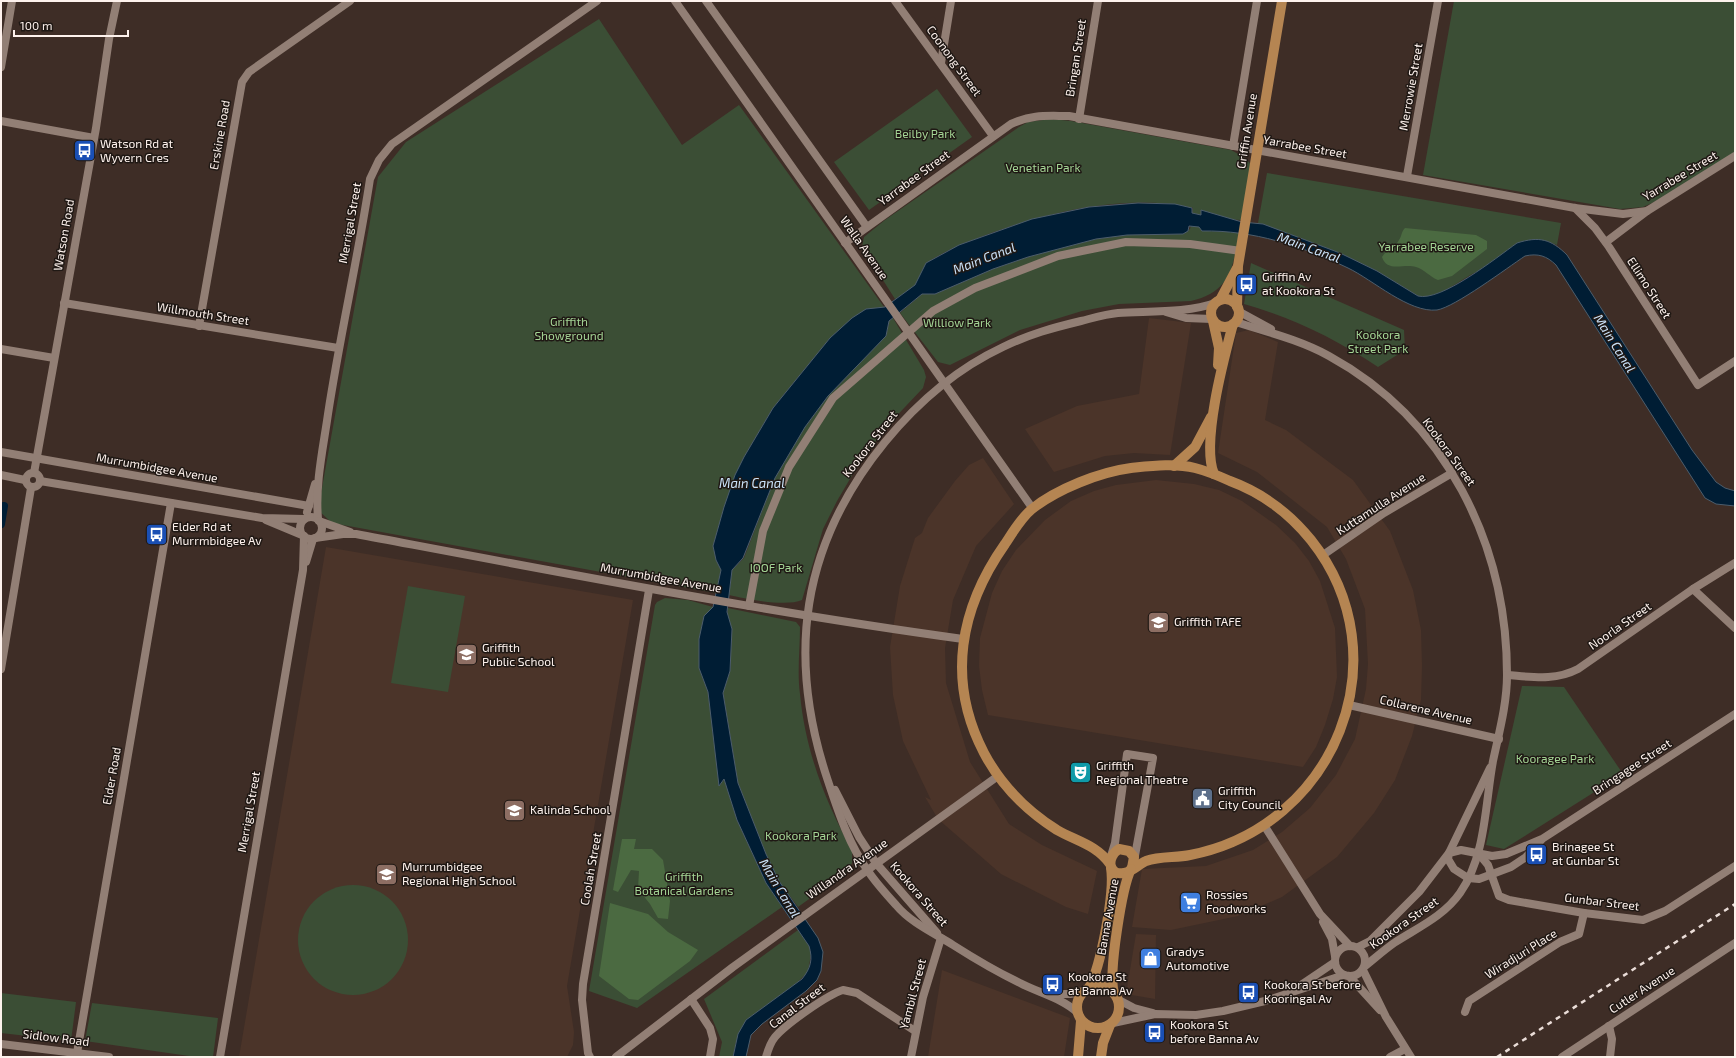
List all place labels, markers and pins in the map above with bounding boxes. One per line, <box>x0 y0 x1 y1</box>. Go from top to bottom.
place label: Watson Rd at Wyvern Cres <box>100 136 174 164</box>
bus stop icon: Watson Rd at Wyvern Cres <box>71 138 97 164</box>
place label: Griffin Av at Kookora St <box>1262 269 1335 297</box>
bus stop icon: Griffin Av at Kookora St <box>1233 271 1259 297</box>
place label: Elder Rd at Murrmbidgee Av <box>172 519 262 547</box>
bus stop icon: Elder Rd at Murrmbidgee Av <box>144 521 170 547</box>
school or university icon: Griffith TAFE <box>1145 609 1171 635</box>
place label: Griffith TAFE <box>1174 614 1242 628</box>
place label: Griffith Public School <box>482 640 555 668</box>
school or university icon: Griffith Public School <box>453 642 479 668</box>
place label: Griffith Regional Theatre <box>1096 758 1188 786</box>
theatre icon: Griffith Regional Theatre <box>1067 760 1093 786</box>
place label: Griffith City Council <box>1218 783 1281 811</box>
public building icon: Griffith City Council <box>1190 785 1216 811</box>
school or university icon: Kalinda School <box>502 797 528 823</box>
place label: Kalinda School <box>530 802 611 816</box>
place label: Brinagee St at Gunbar St <box>1552 839 1620 867</box>
bus stop icon: Brinagee St at Gunbar St <box>1524 841 1550 867</box>
place label: Murrumbidgee Regional High School <box>402 859 516 887</box>
school or university icon: Murrumbidgee Regional High School <box>374 861 400 887</box>
place label: Rossies Foodworks <box>1206 887 1266 915</box>
supermarket icon: Rossies Foodworks <box>1178 889 1204 915</box>
place label: Gradys Automotive <box>1166 944 1229 972</box>
shop icon: Gradys Automotive <box>1137 946 1163 972</box>
place label: Kookora St at Banna Av <box>1068 969 1133 997</box>
bus stop icon: Kookora St at Banna Av <box>1039 971 1065 997</box>
place label: Kookora St before Kooringal Av <box>1264 977 1361 1005</box>
bus stop icon: Kookora St before Kooringal Av <box>1235 979 1261 1005</box>
place label: Kookora St before Banna Av <box>1170 1017 1260 1045</box>
bus stop icon: Kookora St before Banna Av <box>1142 1019 1168 1045</box>

